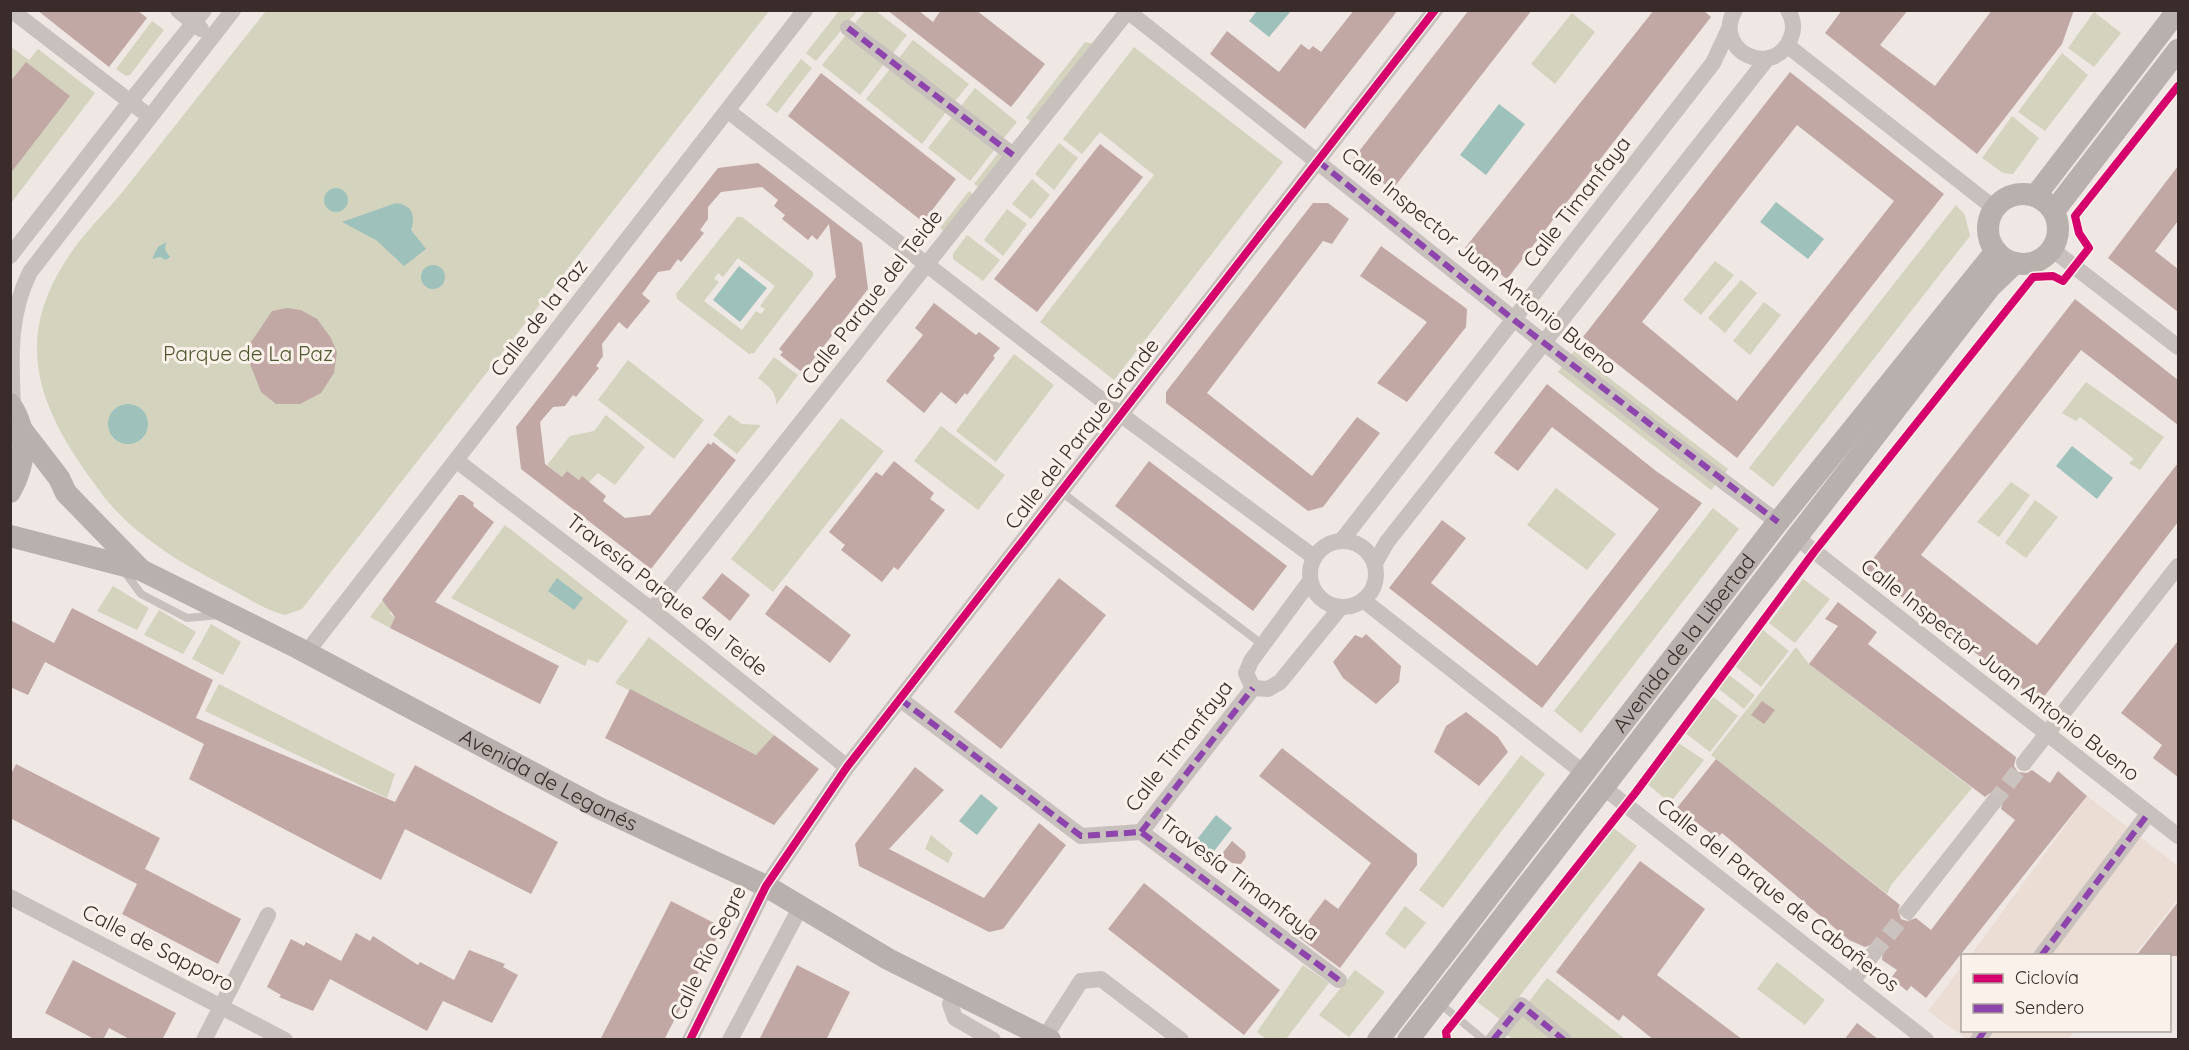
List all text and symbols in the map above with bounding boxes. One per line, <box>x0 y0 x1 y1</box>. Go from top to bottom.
street label: Calle Timanfaya <box>1517 130 1636 272</box>
street label: Calle Inspector Juan Antonio Bueno <box>1337 141 1623 380</box>
street label: Calle Parque del Teide <box>795 204 948 389</box>
street label: Calle de la Paz <box>484 253 592 381</box>
street label: Calle del Parque Grande <box>998 333 1164 534</box>
park label: Parque de La Paz <box>163 340 333 366</box>
street label: Travesía Parque del Teide <box>562 507 774 681</box>
street label: Avenida de la Libertad <box>1606 548 1760 737</box>
street label: Calle Inspector Juan Antonio Bueno <box>1856 552 2145 786</box>
street label: Calle Timanfaya <box>1119 674 1238 816</box>
street label: Avenida de Leganés <box>456 723 642 836</box>
street label: Calle del Parque de Cabañeros <box>1652 792 1905 997</box>
street label: Travesía Timanfaya <box>1154 809 1325 946</box>
street label: Calle Río Segre <box>663 881 751 1024</box>
street label: Calle de Sapporo <box>78 898 239 997</box>
legend <box>1961 954 2171 1032</box>
text: Ciclovía <box>2015 966 2079 989</box>
text: Sendero <box>2015 996 2084 1019</box>

